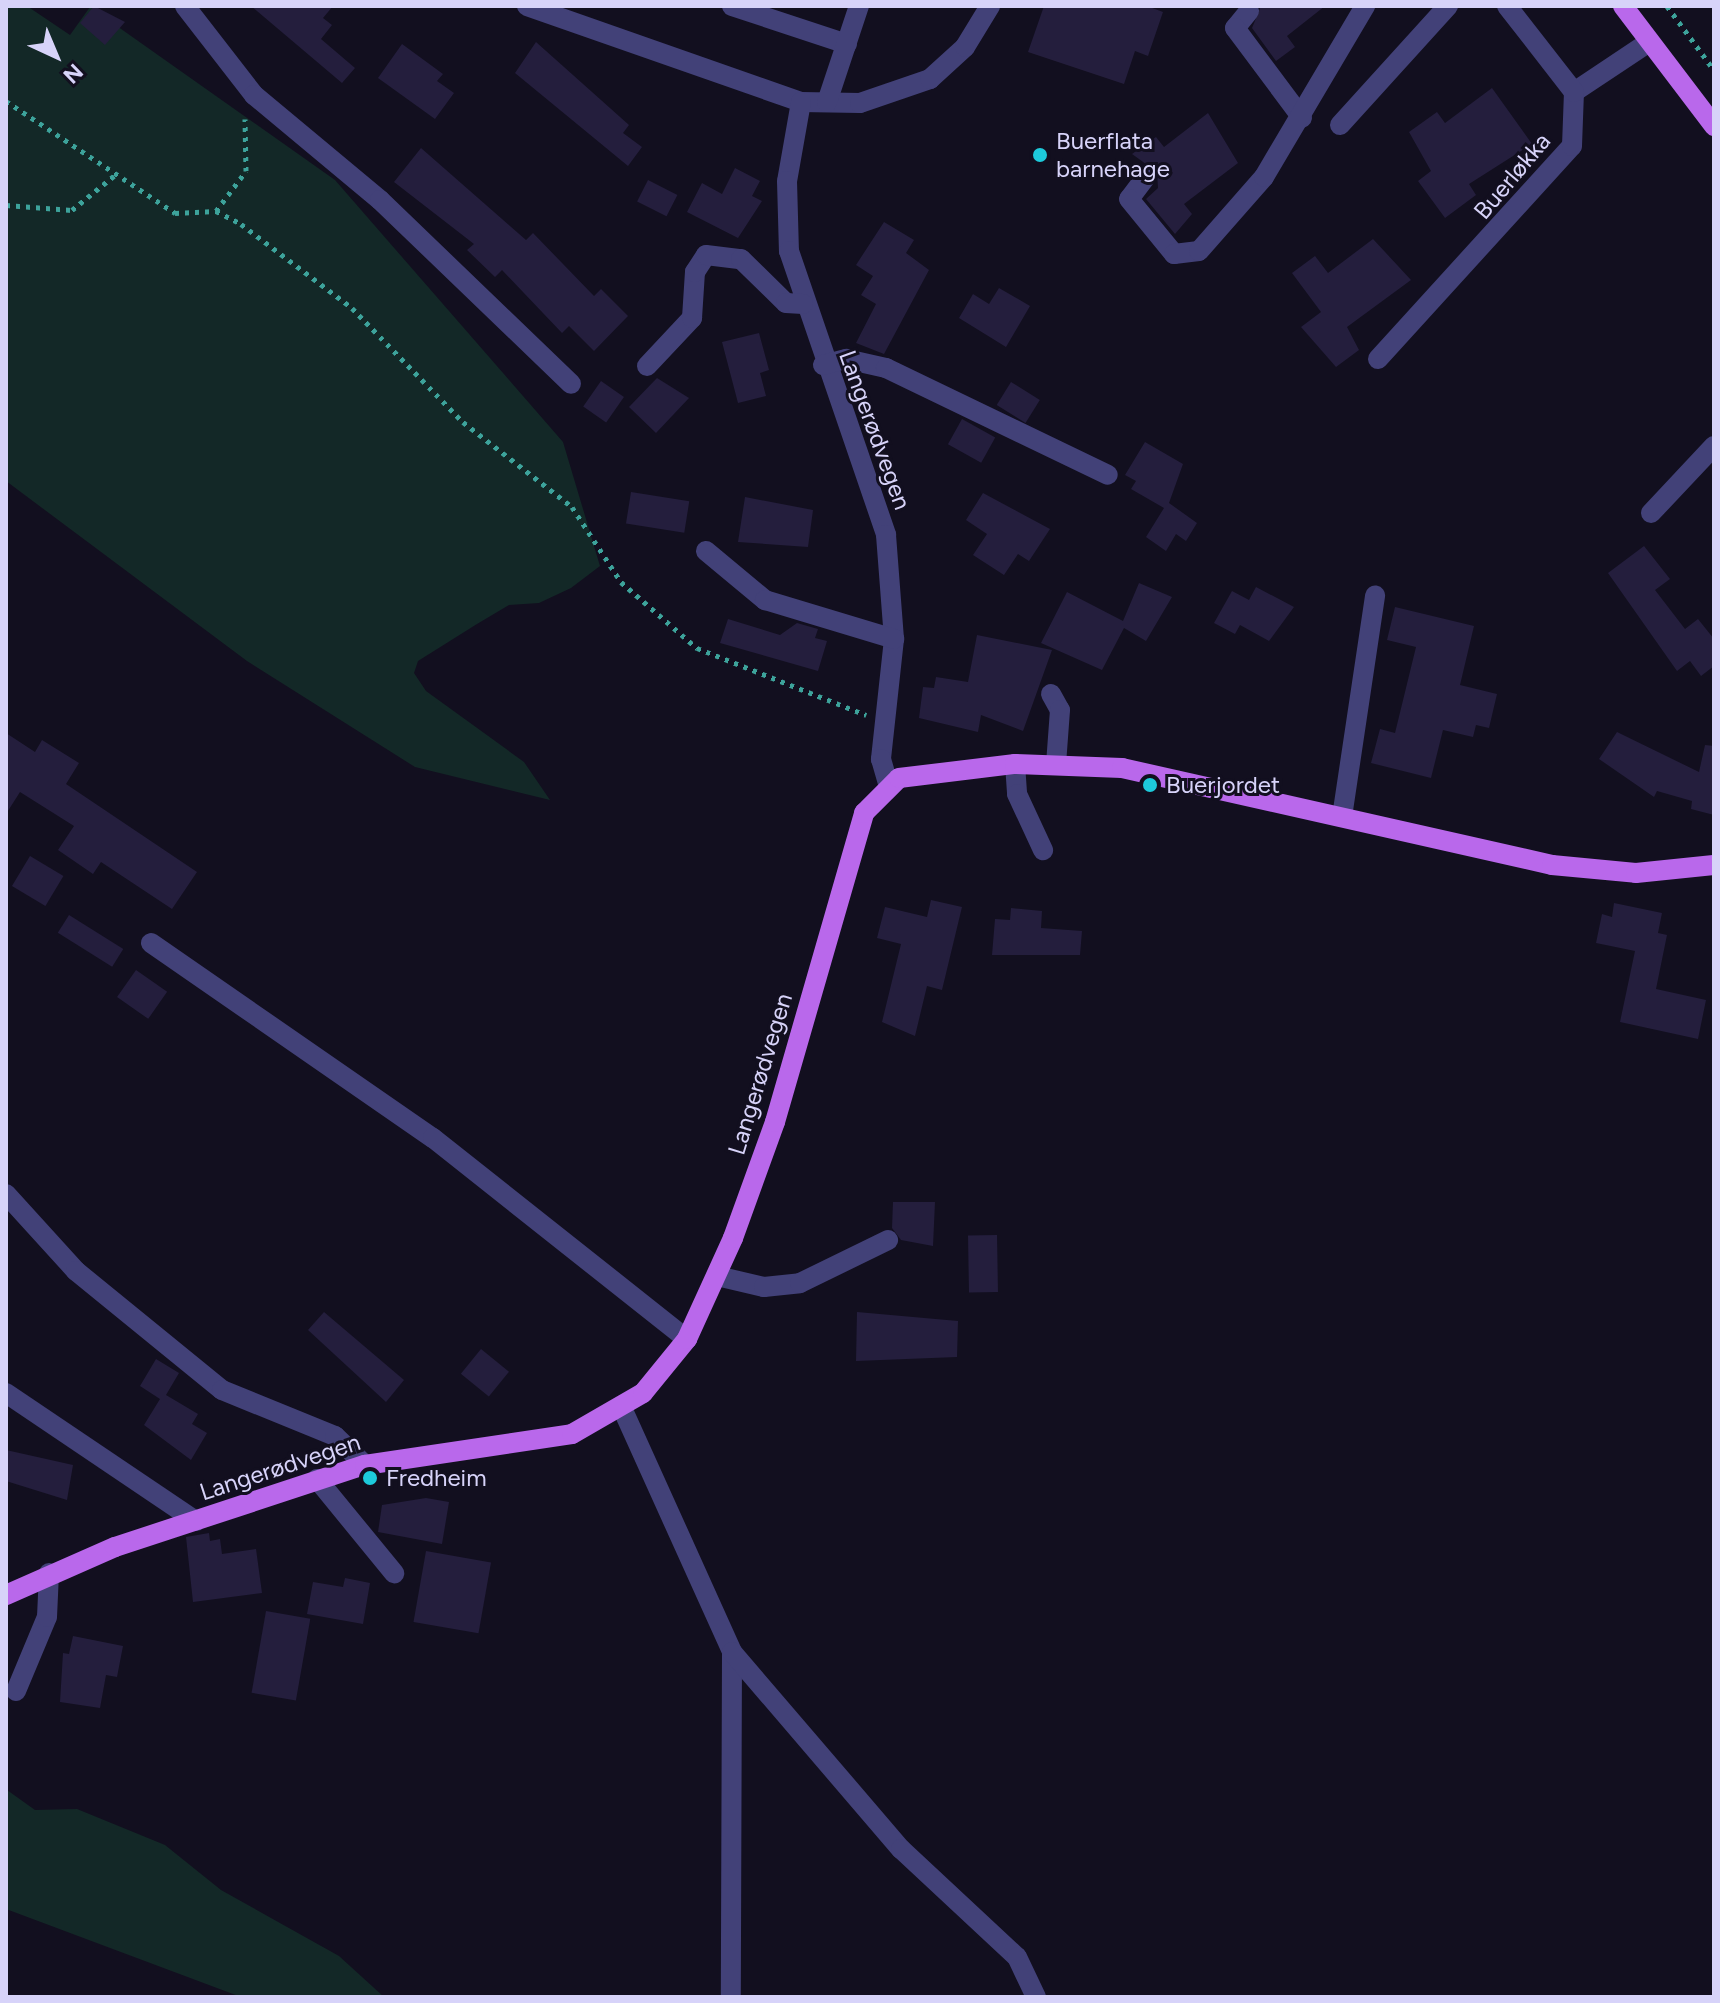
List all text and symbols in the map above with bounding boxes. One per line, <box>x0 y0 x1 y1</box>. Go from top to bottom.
north arrow <box>16 16 96 96</box>
text: N <box>58 58 89 89</box>
place label: Buerflata barnehage <box>1056 127 1170 183</box>
street label: Buerløkka <box>1468 127 1556 225</box>
marker: Buerflata barnehage <box>1031 146 1049 164</box>
street label: Langerødvegen <box>833 346 917 514</box>
place label: Buerjordet <box>1166 771 1280 799</box>
marker: Buerjordet <box>1141 776 1159 794</box>
street label: Langerødvegen <box>722 990 798 1158</box>
street label: Langerødvegen <box>196 1427 364 1507</box>
place label: Fredheim <box>386 1464 487 1492</box>
marker: Fredheim <box>361 1469 379 1487</box>

